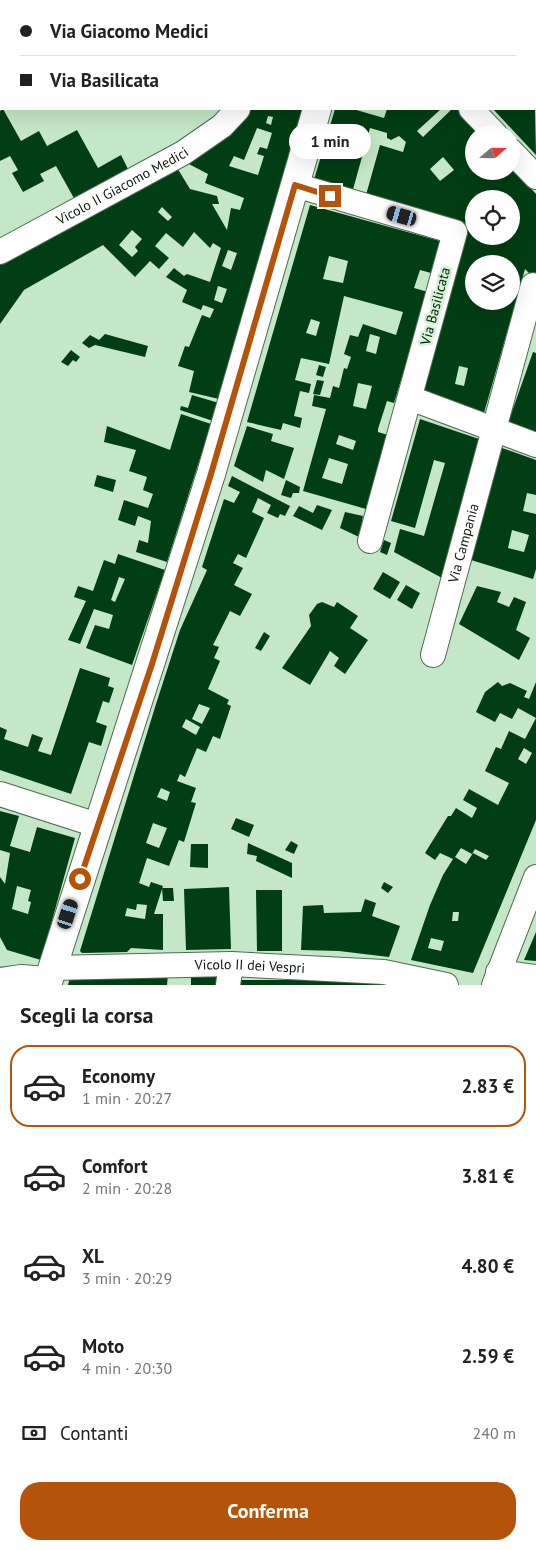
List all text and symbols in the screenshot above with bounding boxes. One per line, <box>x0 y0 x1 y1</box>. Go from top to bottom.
text: Via Giacomo Medici <box>50 19 209 43</box>
text: Via Basilicata <box>50 68 159 92</box>
callout: 1 min <box>289 124 371 158</box>
north arrow <box>465 125 520 180</box>
map controls <box>465 125 520 310</box>
text: 1 min <box>310 131 350 151</box>
street label: Vicolo II Giacomo Medici <box>52 143 192 229</box>
route end <box>319 185 341 207</box>
button: locate <box>465 190 520 245</box>
car <box>385 205 418 227</box>
button: layers <box>465 255 520 310</box>
street label: Via Basilicata <box>416 265 454 348</box>
street label: Via Campania <box>444 501 483 586</box>
route start <box>69 868 91 890</box>
car <box>56 897 79 931</box>
street label: Vicolo II dei Vespri <box>193 955 306 977</box>
text: Scegli la corsa <box>20 1001 153 1029</box>
icon: car <box>22 1064 67 1109</box>
text: Economy <box>82 1064 155 1088</box>
text: 2.83 € <box>461 1074 514 1098</box>
text: 1 min · 20:27 <box>82 1088 172 1108</box>
icon: car <box>22 1154 67 1199</box>
text: Comfort <box>82 1154 148 1178</box>
text: 3.81 € <box>461 1164 514 1188</box>
text: 2 min · 20:28 <box>82 1178 172 1198</box>
icon: car <box>22 1244 67 1289</box>
text: XL <box>82 1244 104 1268</box>
text: 4.80 € <box>461 1254 514 1278</box>
text: 3 min · 20:29 <box>82 1268 172 1288</box>
icon: car <box>22 1334 67 1379</box>
text: Moto <box>82 1334 124 1358</box>
text: 2.59 € <box>461 1344 514 1368</box>
text: 4 min · 20:30 <box>82 1358 172 1378</box>
icon: cash <box>20 1419 48 1447</box>
text: Contanti <box>60 1421 129 1445</box>
text: 240 m <box>473 1423 516 1443</box>
button: Conferma <box>20 1482 516 1540</box>

